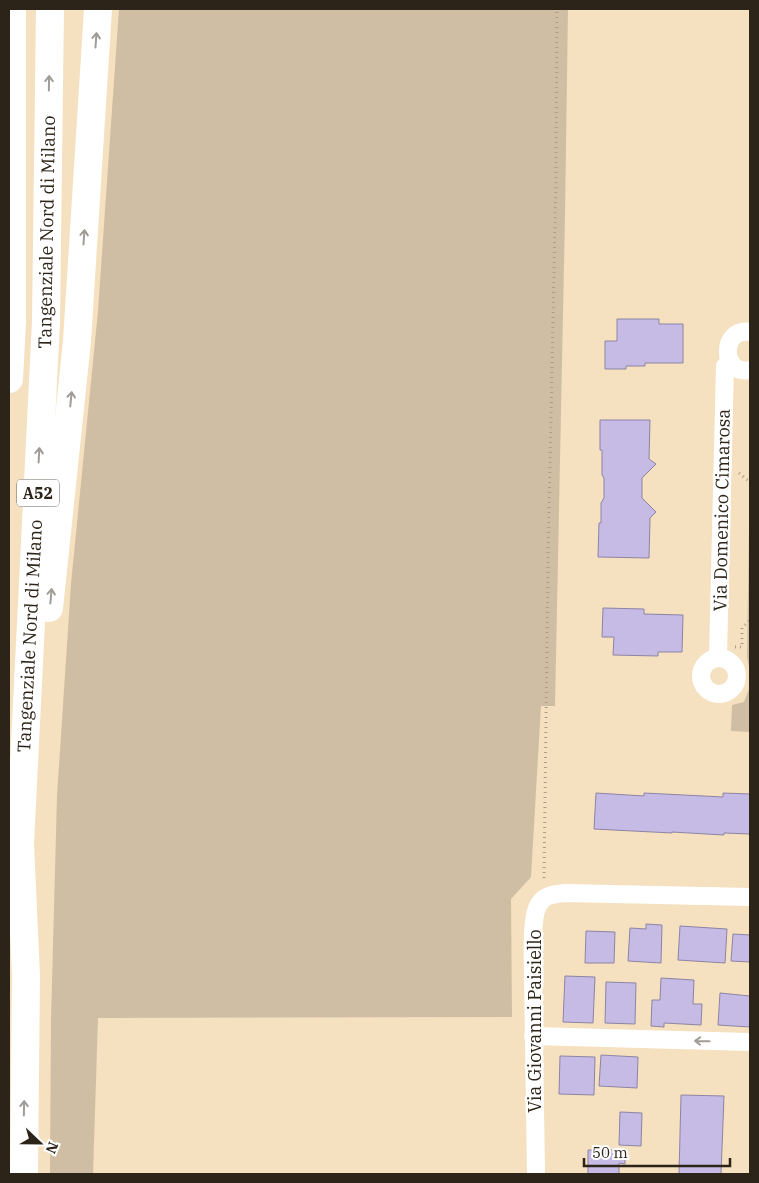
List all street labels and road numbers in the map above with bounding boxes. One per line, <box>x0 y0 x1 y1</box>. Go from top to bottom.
street label: Tangenziale Nord di Milano <box>33 115 60 349</box>
street label: Via Domenico Cimarosa <box>708 408 735 611</box>
road number: A52 <box>17 479 59 506</box>
street label: Tangenziale Nord di Milano <box>12 519 47 753</box>
street label: Via Giovanni Paisiello <box>523 929 546 1113</box>

